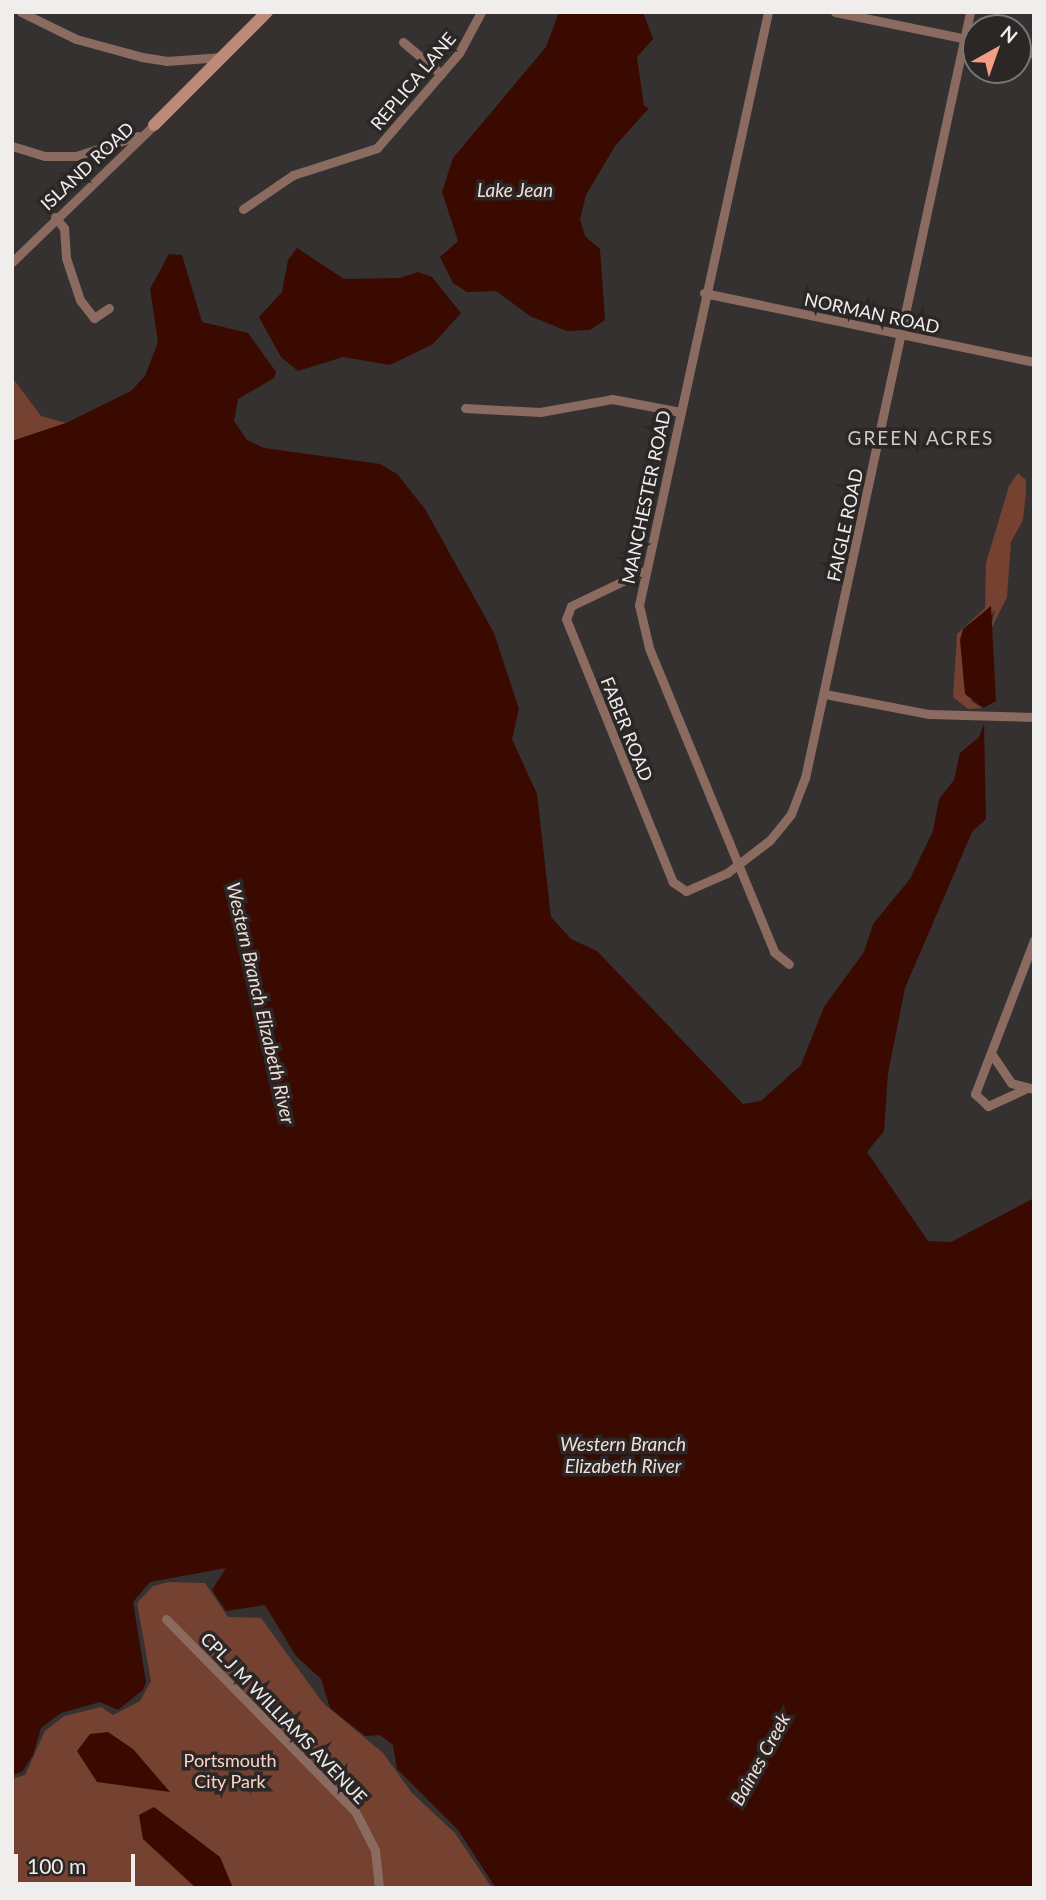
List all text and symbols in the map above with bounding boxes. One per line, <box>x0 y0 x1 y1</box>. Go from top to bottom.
north arrow <box>962 14 1032 84</box>
text: N <box>997 21 1023 48</box>
street label: REPLICA LANE <box>366 28 460 134</box>
street label: ISLAND ROAD <box>36 117 138 215</box>
water label: Lake Jean <box>477 179 553 201</box>
street label: NORMAN ROAD <box>802 288 942 338</box>
street label: MANCHESTER ROAD <box>617 408 675 586</box>
district label: GREEN ACRES <box>849 427 993 449</box>
street label: FAIGLE ROAD <box>822 467 868 583</box>
street label: FABER ROAD <box>596 674 658 784</box>
water label: Western Branch Elizabeth River <box>222 880 300 1126</box>
water label: Western Branch Elizabeth River <box>560 1433 686 1477</box>
street label: CPL J M WILLIAMS AVENUE <box>196 1627 372 1809</box>
water label: Baines Creek <box>725 1709 795 1809</box>
park label: Portsmouth City Park <box>184 1750 276 1792</box>
scale bar <box>18 1840 138 1884</box>
text: 100 m <box>27 1853 86 1878</box>

